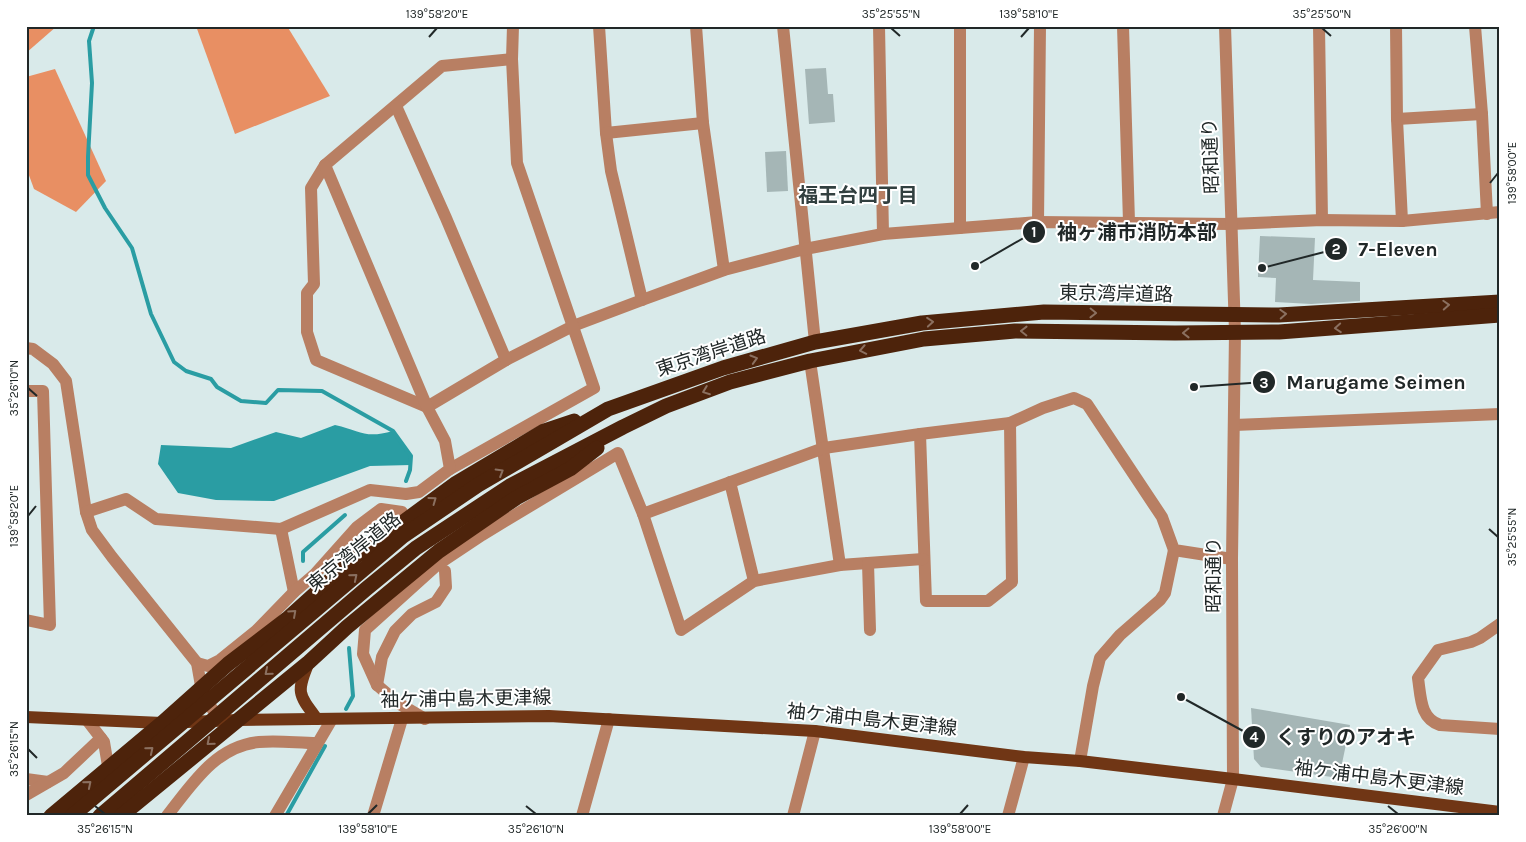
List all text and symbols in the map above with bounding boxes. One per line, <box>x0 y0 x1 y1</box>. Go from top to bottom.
text: 139°58'20"E <box>406 7 468 21</box>
text: 35°25'55"N <box>862 7 920 21</box>
text: 139°58'10"E <box>999 7 1059 21</box>
text: 35°25'50"N <box>1292 7 1352 21</box>
street label: 昭和通り <box>1199 118 1223 194</box>
text: 139°58'00"E <box>1505 142 1519 204</box>
district label: 福王台四丁目 <box>798 184 918 207</box>
callout: 袖ヶ浦市消防本部 <box>1022 214 1227 249</box>
text: 袖ヶ浦市消防本部 <box>1057 221 1217 244</box>
text: 1 <box>1031 223 1037 241</box>
callout: 7-Eleven <box>1323 232 1448 267</box>
text: 7-Eleven <box>1358 238 1438 261</box>
text: 2 <box>1331 240 1341 258</box>
street label: 東京湾岸道路 <box>1059 282 1173 306</box>
one-way arrow <box>1442 300 1450 311</box>
one-way arrow <box>1090 308 1097 318</box>
one-way arrow <box>1280 309 1288 320</box>
one-way arrow <box>926 317 934 328</box>
one-way arrow <box>1334 322 1342 333</box>
street label: 東京湾岸道路 <box>653 325 769 381</box>
one-way arrow <box>1020 326 1028 336</box>
one-way arrow <box>1182 328 1190 338</box>
one-way arrow <box>858 345 867 355</box>
one-way arrow <box>749 355 757 365</box>
text: 35°26'10"N <box>7 360 21 416</box>
callout: Marugame Seimen <box>1251 365 1476 400</box>
text: Marugame Seimen <box>1286 371 1466 394</box>
text: 3 <box>1259 374 1269 392</box>
one-way arrow <box>702 385 711 395</box>
one-way arrow <box>494 469 503 479</box>
text: 139°58'20"E <box>7 485 21 547</box>
one-way arrow <box>427 497 437 506</box>
street label: 東京湾岸道路 <box>303 508 405 596</box>
text: 35°25'55"N <box>1505 508 1519 566</box>
street label: 昭和通り <box>1203 537 1225 613</box>
one-way arrow <box>348 574 357 583</box>
one-way arrow <box>288 610 297 619</box>
one-way arrow <box>265 667 274 675</box>
street label: 袖ケ浦中島木更津線 <box>380 687 552 711</box>
street label: 袖ケ浦中島木更津線 <box>786 700 958 740</box>
callout: くすりのアオキ <box>1241 719 1426 754</box>
text: 35°26'15"N <box>7 721 21 777</box>
text: くすりのアオキ <box>1276 726 1416 749</box>
text: 4 <box>1250 728 1259 746</box>
one-way arrow <box>207 737 216 745</box>
one-way arrow <box>144 747 153 756</box>
street label: 袖ケ浦中島木更津線 <box>1293 757 1465 799</box>
one-way arrow <box>82 781 91 790</box>
text: 35°26'15"N <box>77 822 133 836</box>
text: 139°58'10"E <box>338 822 398 836</box>
text: 35°26'10"N <box>508 822 564 836</box>
text: 139°58'00"E <box>929 822 991 836</box>
text: 35°26'00"N <box>1368 822 1428 836</box>

